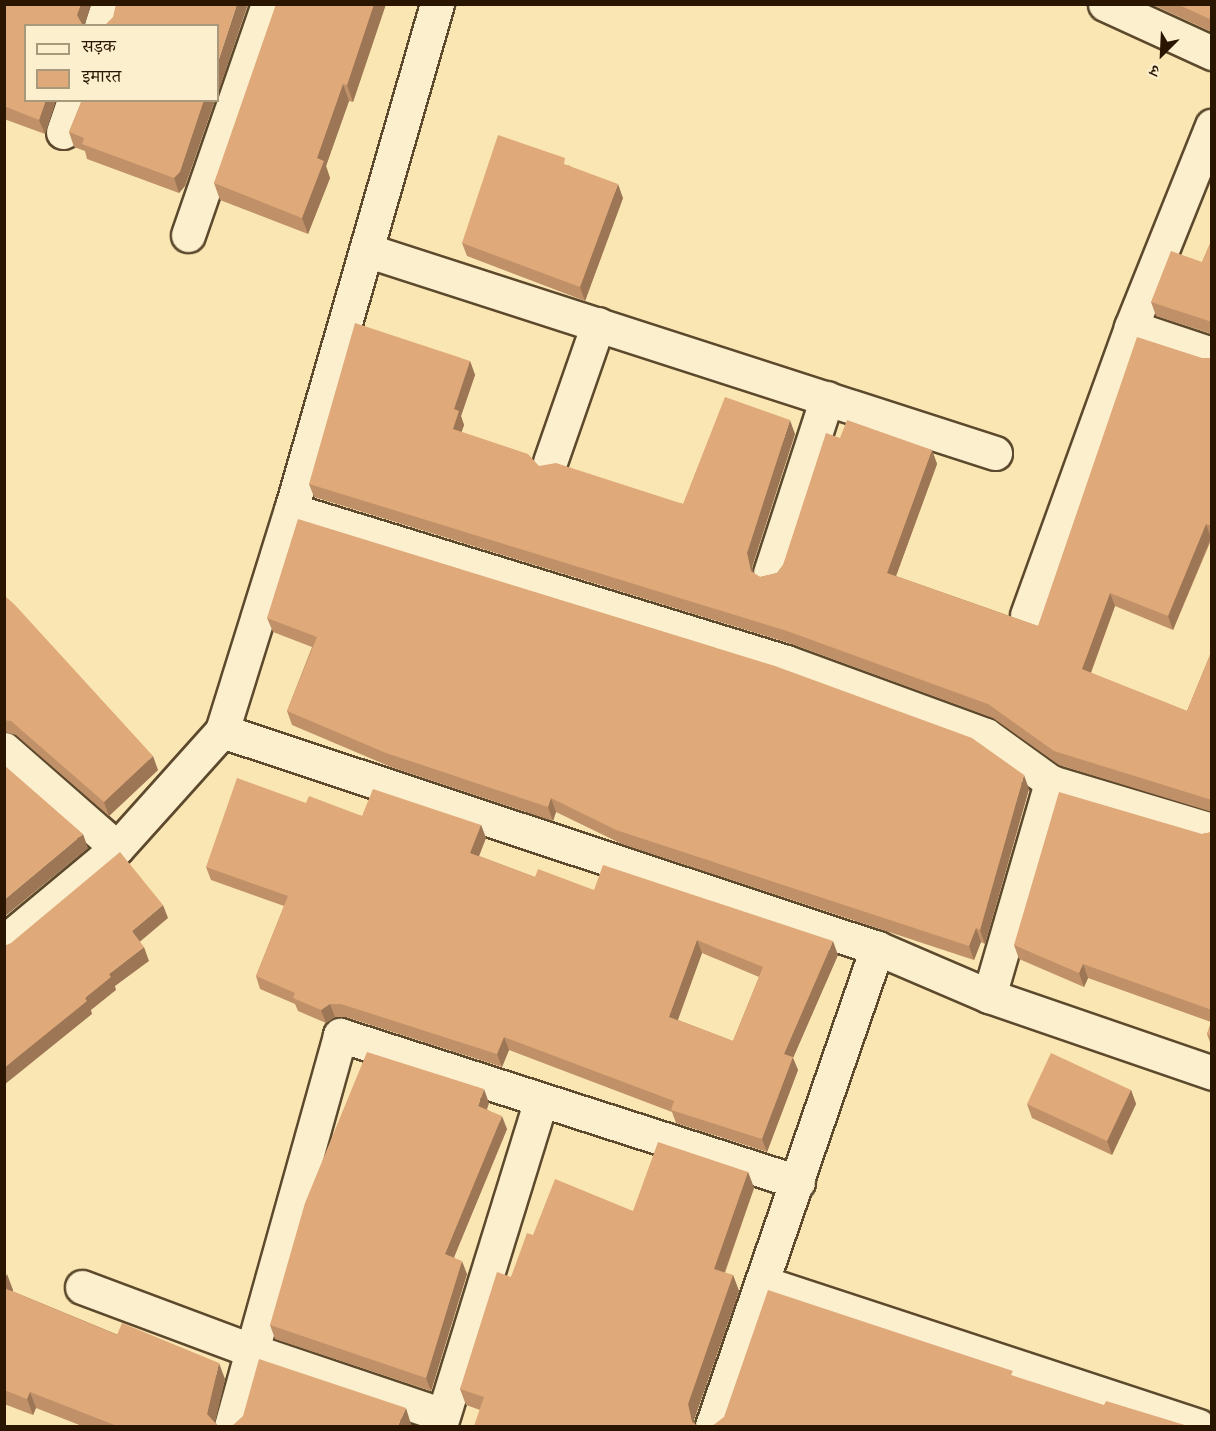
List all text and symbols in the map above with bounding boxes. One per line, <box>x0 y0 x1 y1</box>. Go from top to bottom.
legend <box>24 24 219 102</box>
north arrow <box>1132 24 1192 84</box>
text: सड़क <box>82 35 116 57</box>
text: उ <box>1147 61 1162 81</box>
text: इमारत <box>82 65 121 87</box>

